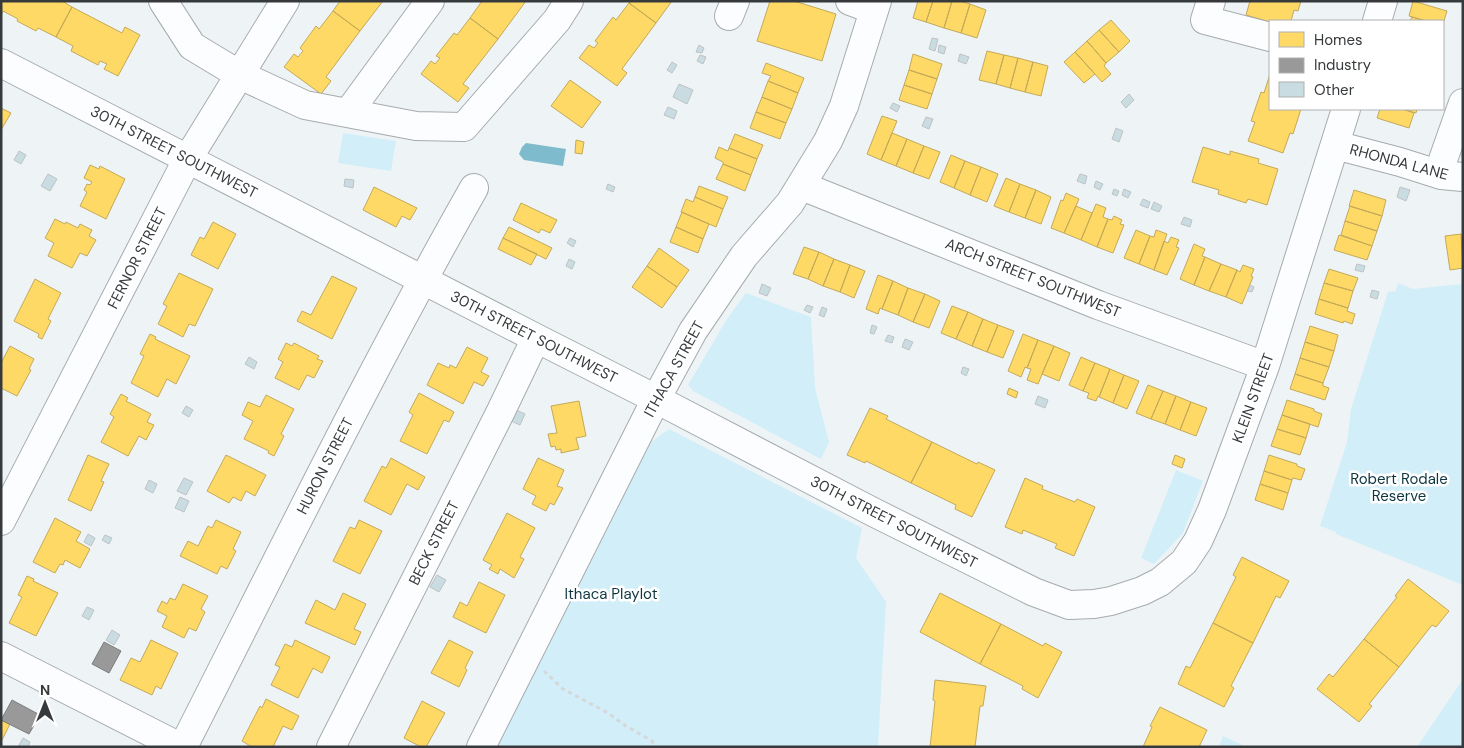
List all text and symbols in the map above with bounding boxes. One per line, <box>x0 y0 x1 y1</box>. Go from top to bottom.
legend <box>1269 20 1444 110</box>
text: Homes <box>1314 30 1363 50</box>
text: Industry <box>1314 55 1372 75</box>
text: Other <box>1314 80 1355 100</box>
street label: 30TH STREET SOUTHWEST <box>87 101 261 203</box>
street label: RHONDA LANE <box>1347 139 1451 185</box>
street label: FERNOR STREET <box>103 204 171 312</box>
street label: ARCH STREET SOUTHWEST <box>942 234 1124 322</box>
street label: 30TH STREET SOUTHWEST <box>447 286 621 388</box>
street label: ITHACA STREET <box>639 317 709 421</box>
street label: KLEIN STREET <box>1228 350 1278 446</box>
street label: HURON STREET <box>292 414 358 518</box>
park label: Robert Rodale Reserve <box>1350 469 1448 506</box>
street label: 30TH STREET SOUTHWEST <box>807 471 981 573</box>
street label: BECK STREET <box>404 497 464 589</box>
park label: Ithaca Playlot <box>564 584 658 604</box>
north arrow <box>20 678 70 728</box>
text: N <box>40 681 50 699</box>

